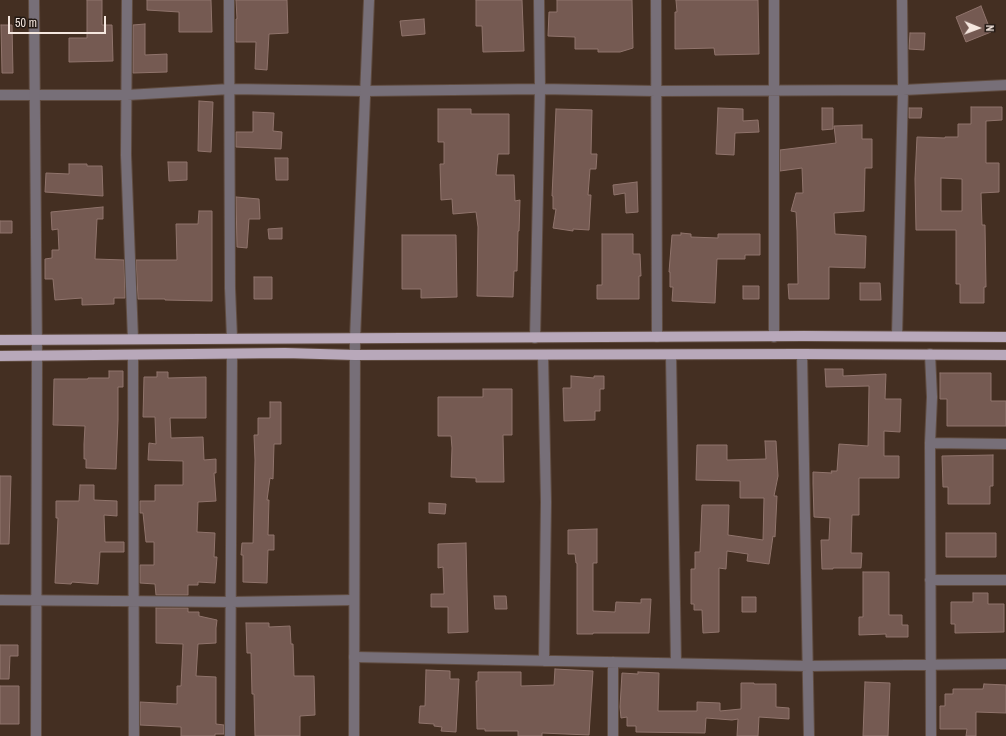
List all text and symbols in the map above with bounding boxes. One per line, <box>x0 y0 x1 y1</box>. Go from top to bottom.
scale bar <box>10 8 108 34</box>
north arrow <box>958 8 998 48</box>
text: 50 m <box>15 15 37 31</box>
text: N <box>983 25 997 32</box>

